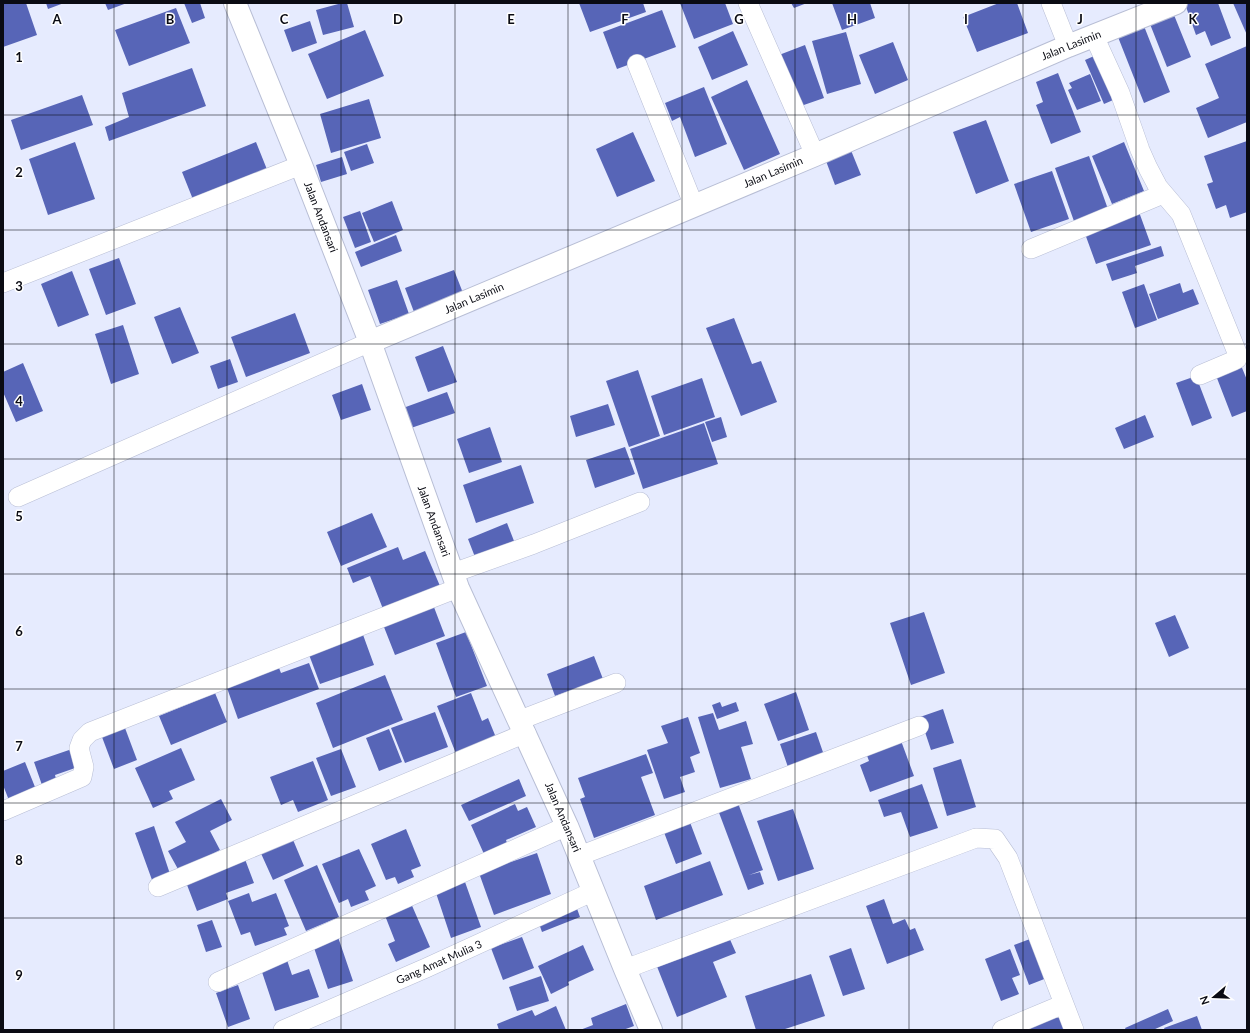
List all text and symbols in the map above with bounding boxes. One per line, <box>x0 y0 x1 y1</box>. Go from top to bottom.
text: A <box>51 11 62 27</box>
text: B <box>166 11 175 27</box>
text: C <box>280 11 289 27</box>
text: D <box>393 11 403 27</box>
text: E <box>507 11 515 27</box>
text: F <box>621 11 629 27</box>
text: G <box>734 11 744 27</box>
text: H <box>847 11 857 27</box>
text: I <box>964 11 968 27</box>
text: J <box>1077 11 1083 27</box>
text: K <box>1189 11 1199 27</box>
street label: Jalan Lasimin <box>1039 27 1103 62</box>
text: 1 <box>15 49 23 65</box>
street label: Jalan Lasimin <box>741 153 804 190</box>
text: 2 <box>15 164 23 180</box>
street label: Jalan Andansari <box>302 180 341 254</box>
text: 3 <box>15 278 23 294</box>
street label: Jalan Lasimin <box>442 279 505 316</box>
text: 4 <box>15 393 23 409</box>
street label: Jalan Andansari <box>416 483 453 559</box>
text: 5 <box>15 508 23 524</box>
text: 6 <box>15 623 23 639</box>
text: 7 <box>15 738 23 754</box>
street label: Jalan Andansari <box>543 780 584 854</box>
text: 8 <box>15 852 23 868</box>
street label: Gang Amat Mulia 3 <box>394 937 484 986</box>
text: 9 <box>15 967 23 983</box>
north arrow <box>1194 977 1234 1017</box>
text: N <box>1197 994 1212 1007</box>

